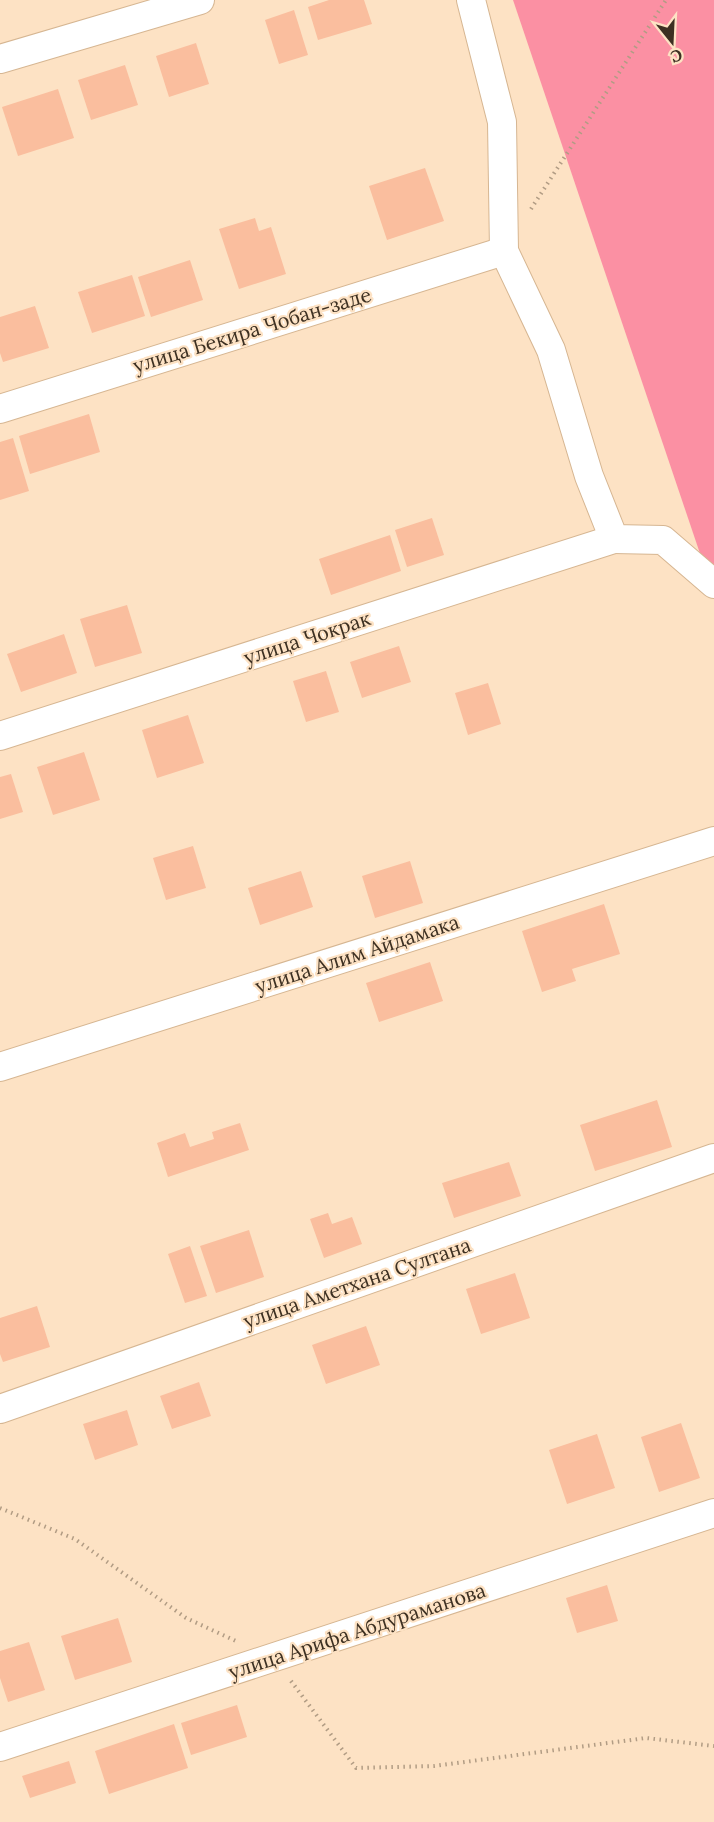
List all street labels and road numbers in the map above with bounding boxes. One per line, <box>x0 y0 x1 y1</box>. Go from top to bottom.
street label: улица Бекира Чобан-заде <box>130 281 374 378</box>
street label: улица Чокрак <box>240 605 374 670</box>
street label: улица Алим Айдамака <box>252 909 462 998</box>
street label: улица Аметхана Султана <box>240 1232 474 1333</box>
street label: улица Арифа Абдураманова <box>225 1577 489 1684</box>

